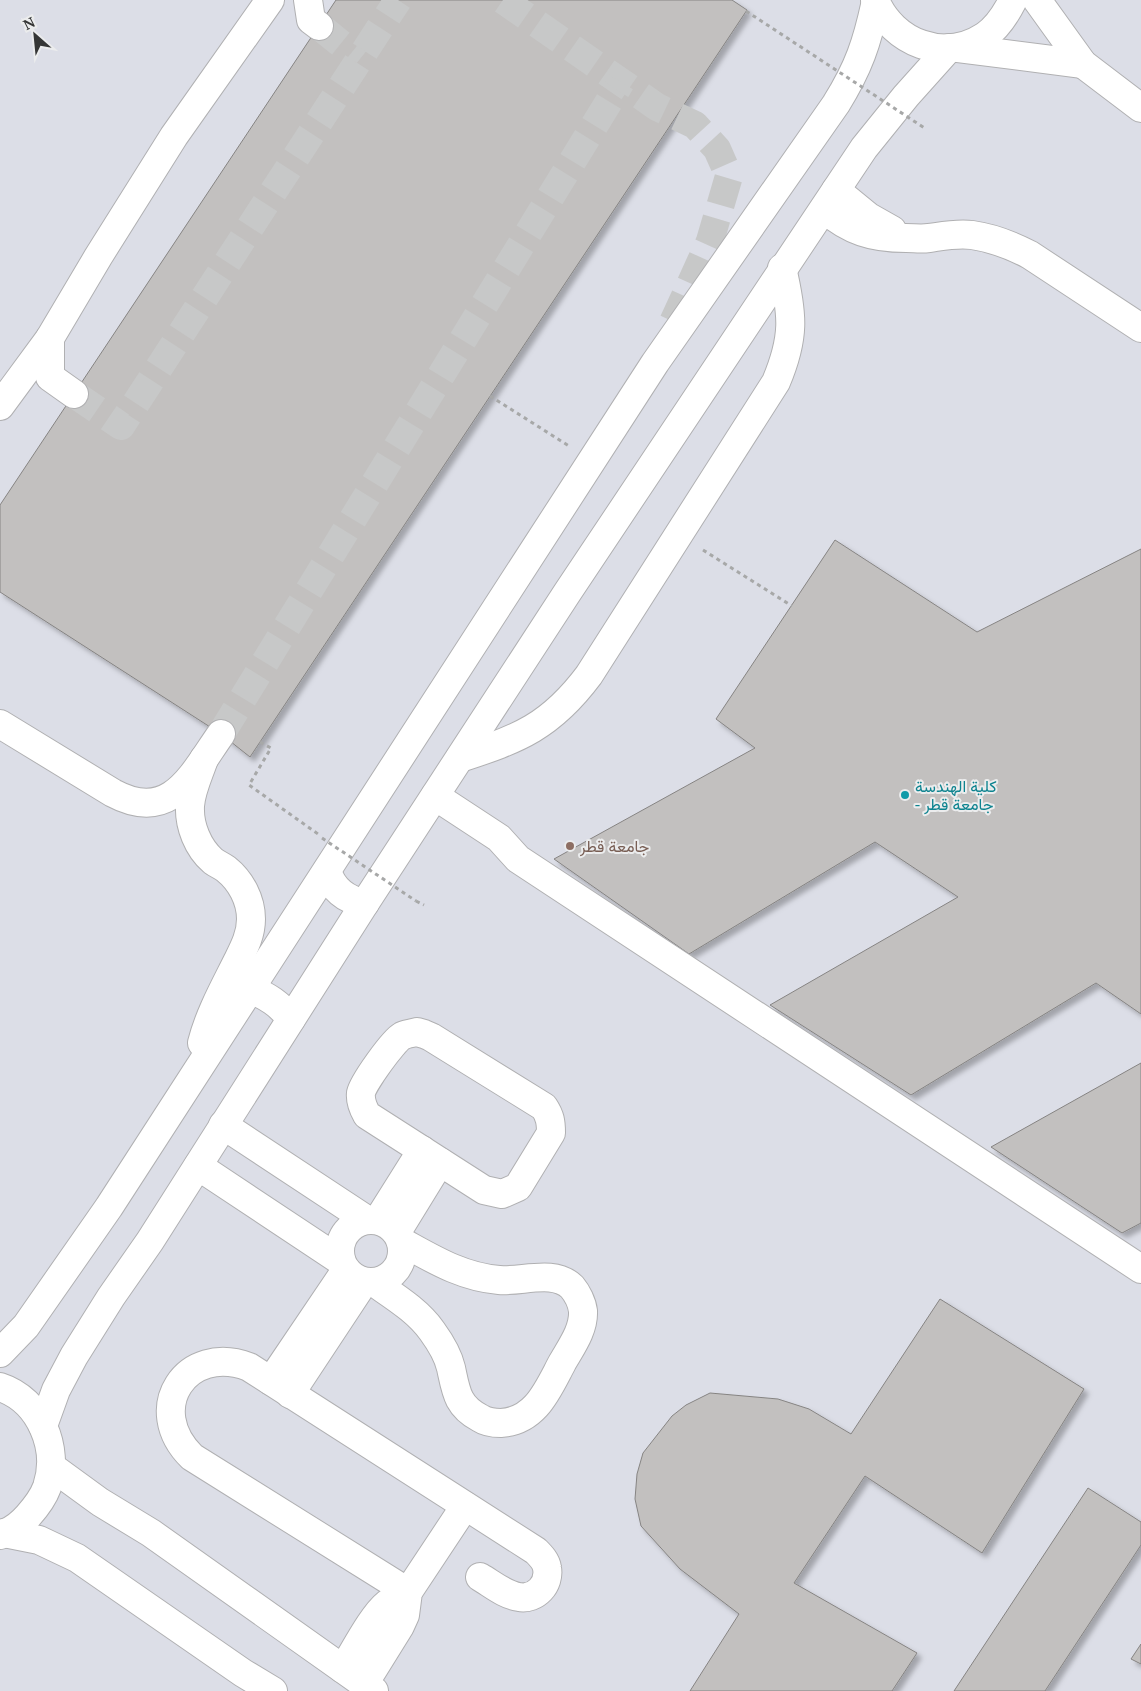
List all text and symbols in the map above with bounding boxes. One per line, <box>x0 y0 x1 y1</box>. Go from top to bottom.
north arrow <box>10 10 60 60</box>
text: N <box>20 12 38 34</box>
place label: كلية الهندسة - جامعة قطر <box>915 775 997 815</box>
marker: كلية الهندسة - جامعة قطر <box>899 789 911 801</box>
place label: جامعة قطر <box>579 835 650 857</box>
marker: جامعة قطر <box>564 840 576 852</box>

